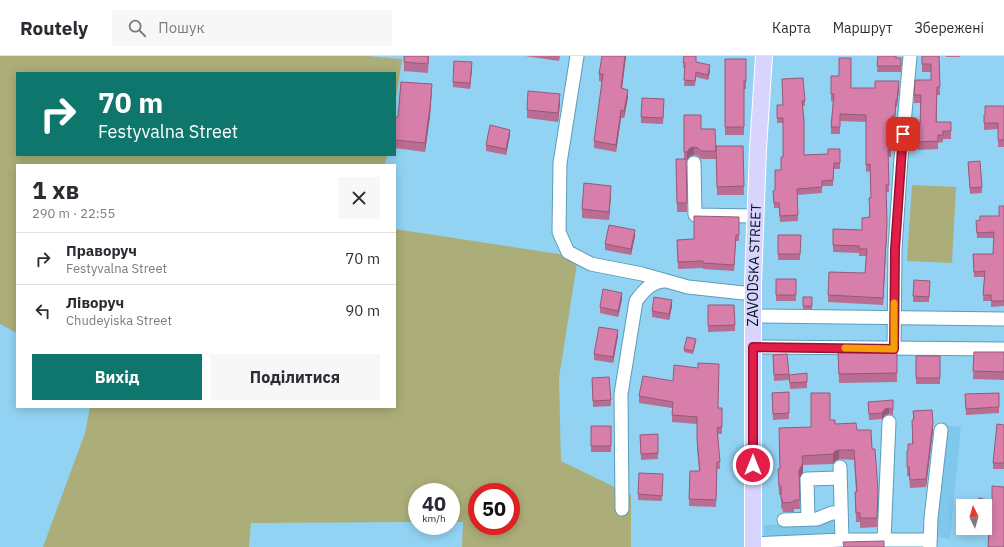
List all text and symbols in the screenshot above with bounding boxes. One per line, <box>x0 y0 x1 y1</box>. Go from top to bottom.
search box <box>112 10 392 46</box>
text: Routely <box>20 16 88 40</box>
icon: search <box>126 17 148 39</box>
text: Пошук <box>158 18 205 37</box>
text: Карта <box>772 19 811 37</box>
text: Маршрут <box>833 19 893 37</box>
text: Збережені <box>915 19 984 37</box>
text: 70 m <box>98 84 163 121</box>
icon: right <box>32 88 84 140</box>
pin <box>886 117 920 151</box>
text: Festyvalna Street <box>98 120 238 143</box>
icon: arrive <box>892 123 914 145</box>
text: 1 хв <box>32 174 79 206</box>
button: close <box>338 177 380 219</box>
street label: ZAVODSKA STREET <box>744 203 765 326</box>
text: 290 m · 22:55 <box>32 205 115 222</box>
text: Праворуч <box>66 241 137 260</box>
icon: right <box>32 248 54 270</box>
text: 70 m <box>345 249 380 268</box>
text: Festyvalna Street <box>66 260 167 277</box>
text: Ліворуч <box>66 293 124 312</box>
icon: left <box>32 300 54 322</box>
text: 90 m <box>345 301 380 320</box>
text: Chudeyiska Street <box>66 312 172 329</box>
button: Вихід <box>32 354 202 400</box>
button: Поділитися <box>210 354 380 400</box>
position arrow <box>732 444 774 486</box>
speed limit sign: 50 <box>468 483 520 535</box>
text: 40 <box>422 490 446 517</box>
north arrow <box>956 499 992 535</box>
map controls <box>956 499 992 535</box>
text: km/h <box>422 512 446 525</box>

